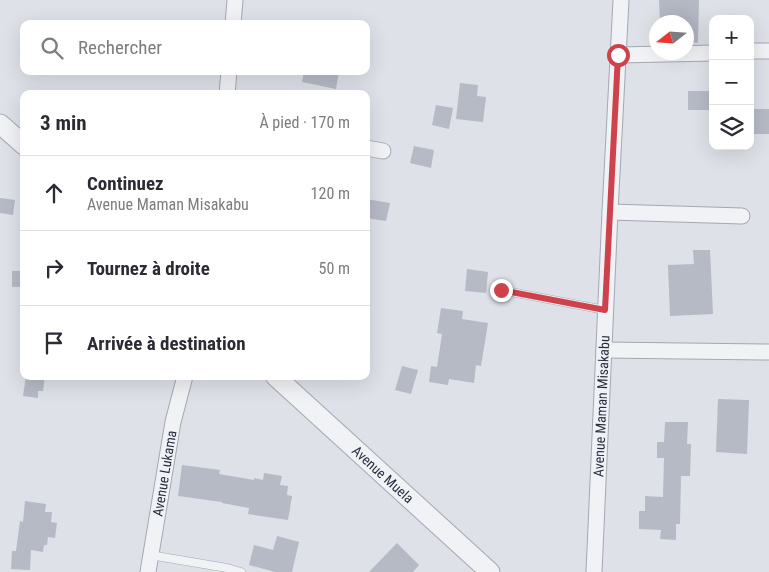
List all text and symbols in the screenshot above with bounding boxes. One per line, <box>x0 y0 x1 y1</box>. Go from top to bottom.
north arrow <box>649 15 694 60</box>
map controls <box>709 15 754 150</box>
button: + <box>709 15 754 60</box>
search box <box>20 20 370 75</box>
icon: search <box>38 34 66 62</box>
text: Rechercher <box>78 36 162 59</box>
route start <box>607 44 630 67</box>
button: − <box>709 60 754 105</box>
button: layers <box>709 105 754 150</box>
text: 3 min <box>40 111 87 135</box>
text: À pied · 170 m <box>259 113 350 132</box>
text: Continuez <box>87 172 164 195</box>
icon: ahead <box>40 179 68 207</box>
text: 120 m <box>311 184 350 203</box>
text: Avenue Maman Misakabu <box>87 195 249 214</box>
icon: right <box>40 254 68 282</box>
text: Tournez à droite <box>87 257 210 280</box>
text: 50 m <box>318 259 350 278</box>
route end <box>490 279 513 302</box>
icon: arrive <box>40 329 68 357</box>
text: Arrivée à destination <box>87 332 246 355</box>
street label: Avenue Maman Misakabu <box>590 335 613 477</box>
street label: Avenue Lukama <box>149 429 179 518</box>
street label: Avenue Muela <box>349 442 417 506</box>

